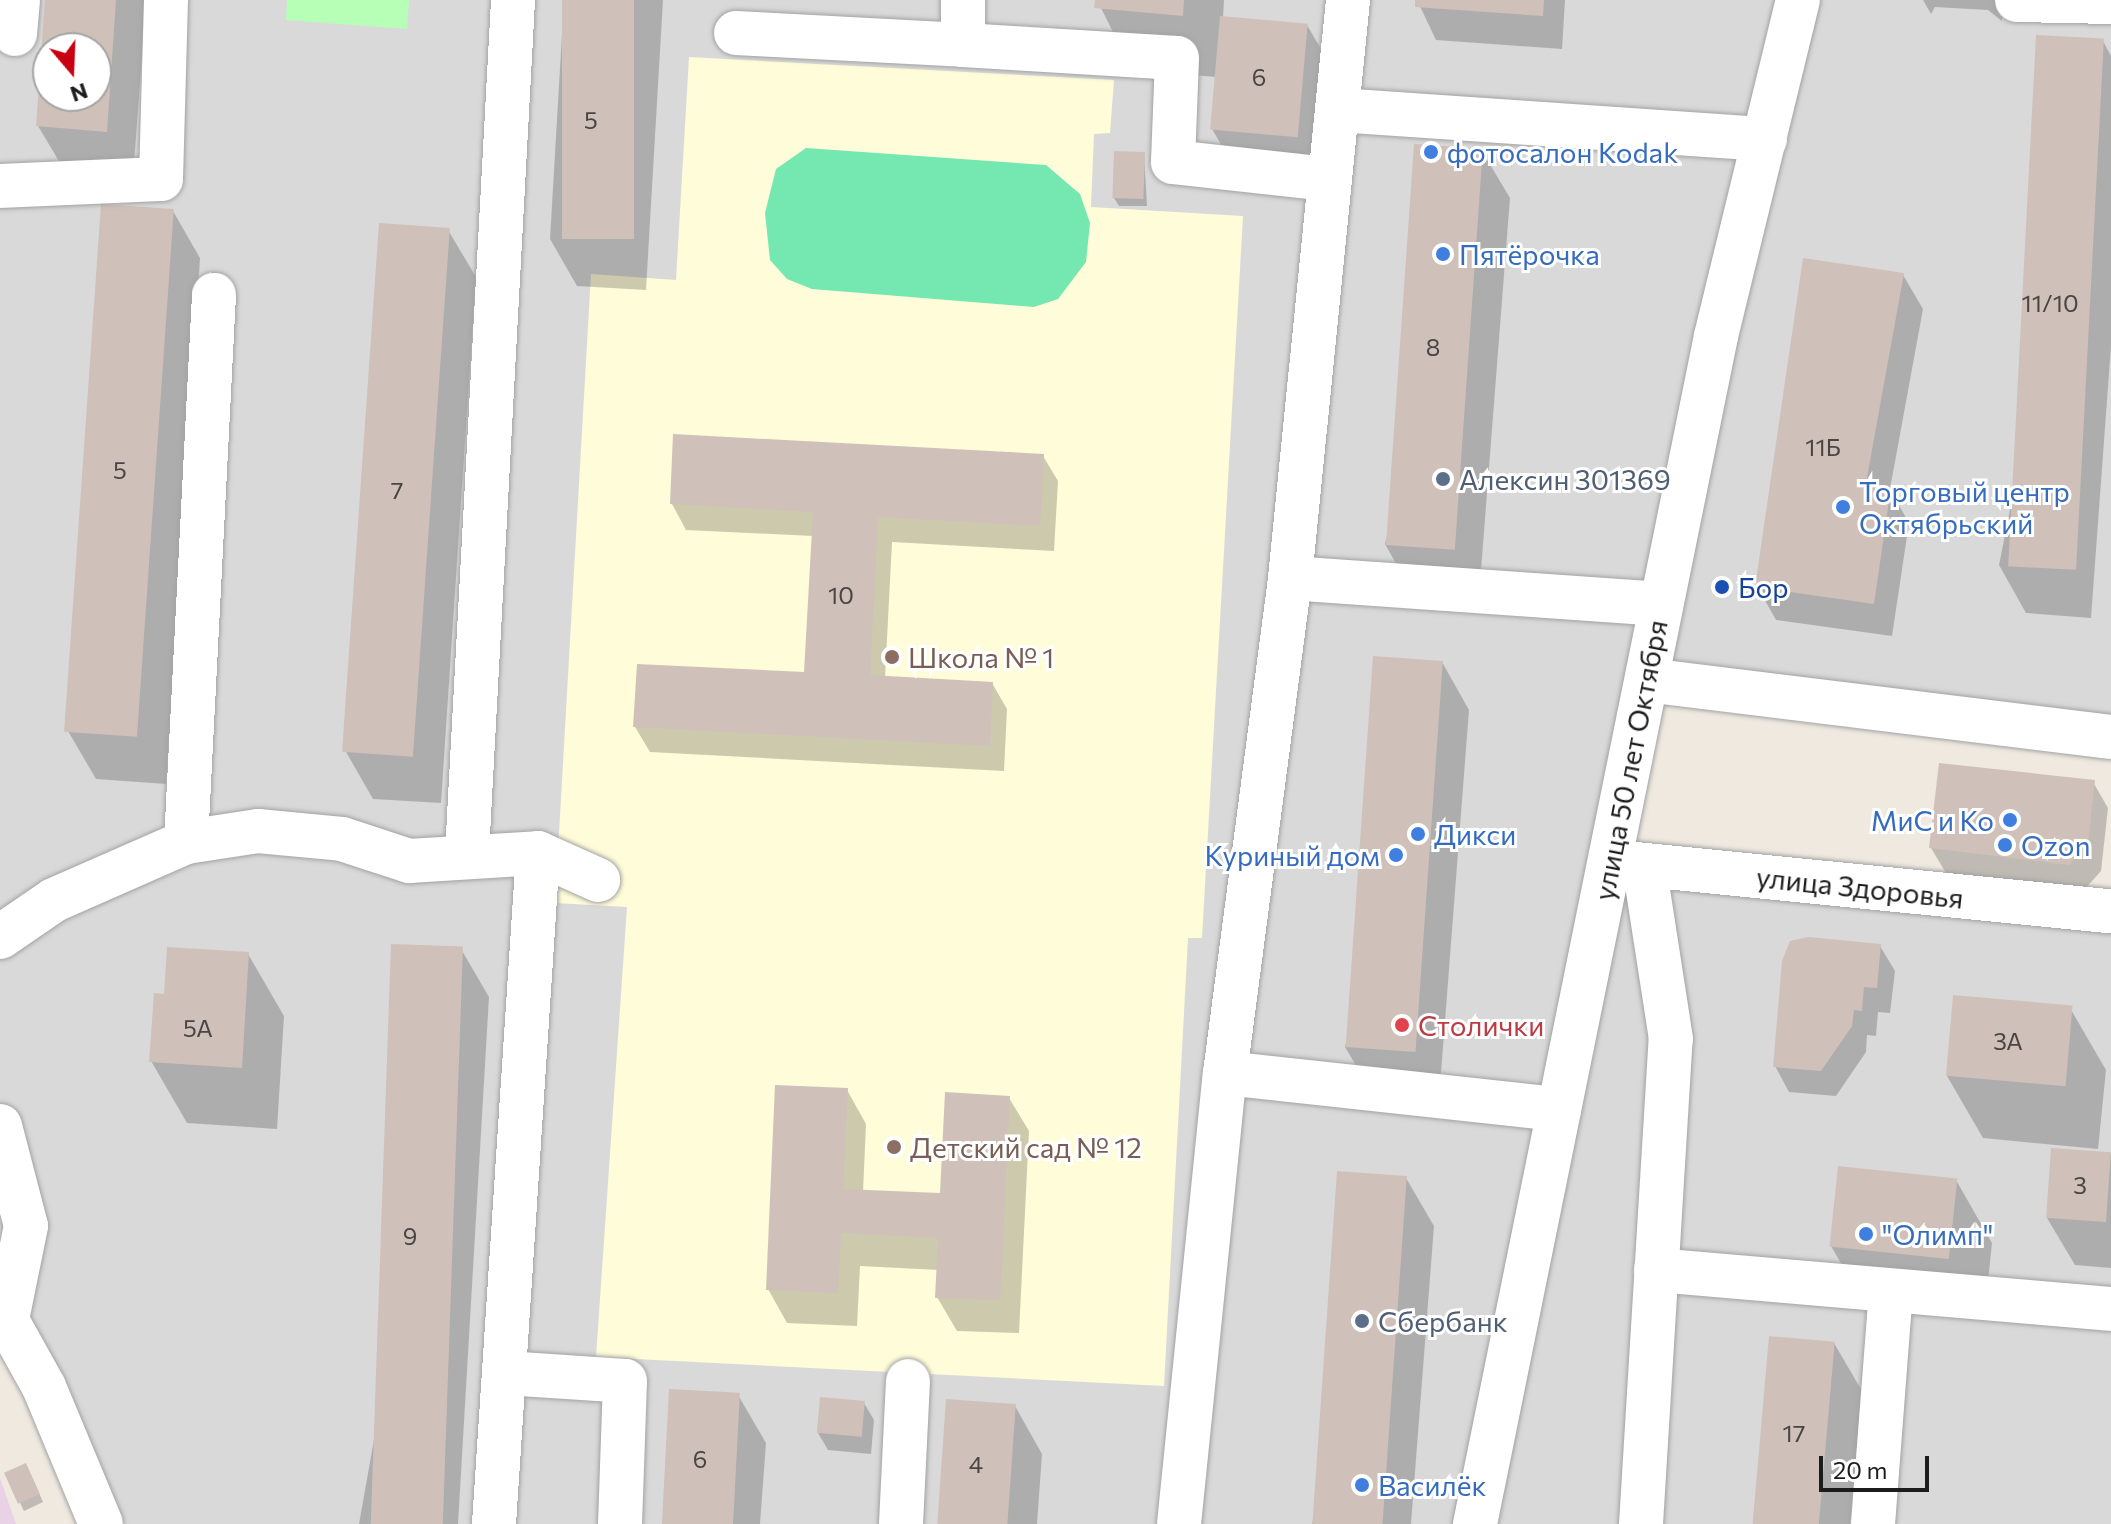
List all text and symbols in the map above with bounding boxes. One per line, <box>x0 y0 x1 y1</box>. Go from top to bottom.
north arrow <box>32 32 112 112</box>
house number: 6 <box>1252 63 1266 91</box>
text: N <box>67 78 92 109</box>
house number: 5 <box>584 106 598 134</box>
place label: фотосалон Kodak <box>1447 135 1678 169</box>
marker: фотосалон Kodak <box>1422 143 1440 161</box>
place label: Пятёрочка <box>1459 237 1600 271</box>
marker: Пятёрочка <box>1434 245 1452 263</box>
house number: 11/10 <box>2021 289 2079 317</box>
house number: 8 <box>1426 333 1440 361</box>
house number: 11Б <box>1805 433 1841 461</box>
house number: 5 <box>113 456 127 484</box>
place label: Алексин 301369 <box>1459 462 1671 496</box>
marker: Алексин 301369 <box>1434 470 1452 488</box>
place label: Торговый центр Октябрьский <box>1859 474 2070 540</box>
house number: 7 <box>391 476 403 504</box>
marker: Торговый центр Октябрьский <box>1834 498 1852 516</box>
place label: Бор <box>1738 570 1789 604</box>
marker: Бор <box>1713 578 1731 596</box>
house number: 10 <box>828 581 854 609</box>
street label: улица 50 лет Октября <box>1586 617 1674 903</box>
place label: Школа № 1 <box>908 640 1054 674</box>
marker: Школа № 1 <box>883 648 901 666</box>
place label: МиС и Ко <box>1871 803 1994 837</box>
marker: МиС и Ко <box>2001 811 2019 829</box>
place label: Дикси <box>1434 817 1516 851</box>
marker: Дикси <box>1409 825 1427 843</box>
place label: Ozon <box>2021 828 2091 862</box>
marker: Ozon <box>1996 836 2014 854</box>
place label: Куриный дом <box>1205 838 1380 872</box>
marker: Куриный дом <box>1387 846 1405 864</box>
street label: улица Здоровья <box>1755 859 1965 915</box>
place label: Столички <box>1418 1008 1544 1042</box>
house number: 5А <box>183 1014 213 1042</box>
marker: Столички <box>1393 1016 1411 1034</box>
house number: 3А <box>1993 1027 2023 1055</box>
place label: Детский сад № 12 <box>910 1130 1142 1164</box>
marker: Детский сад № 12 <box>885 1138 903 1156</box>
house number: 3 <box>2073 1171 2087 1199</box>
place label: "Олимп" <box>1882 1217 1993 1251</box>
house number: 9 <box>403 1222 417 1250</box>
marker: "Олимп" <box>1857 1225 1875 1243</box>
place label: Сбербанк <box>1378 1304 1508 1338</box>
marker: Сбербанк <box>1353 1312 1371 1330</box>
house number: 17 <box>1783 1419 1805 1447</box>
scale bar <box>1823 1440 1933 1490</box>
house number: 6 <box>693 1445 707 1473</box>
house number: 4 <box>969 1450 983 1478</box>
text: 20 m <box>1833 1455 1887 1484</box>
place label: Василёк <box>1378 1468 1486 1502</box>
marker: Василёк <box>1353 1476 1371 1494</box>

